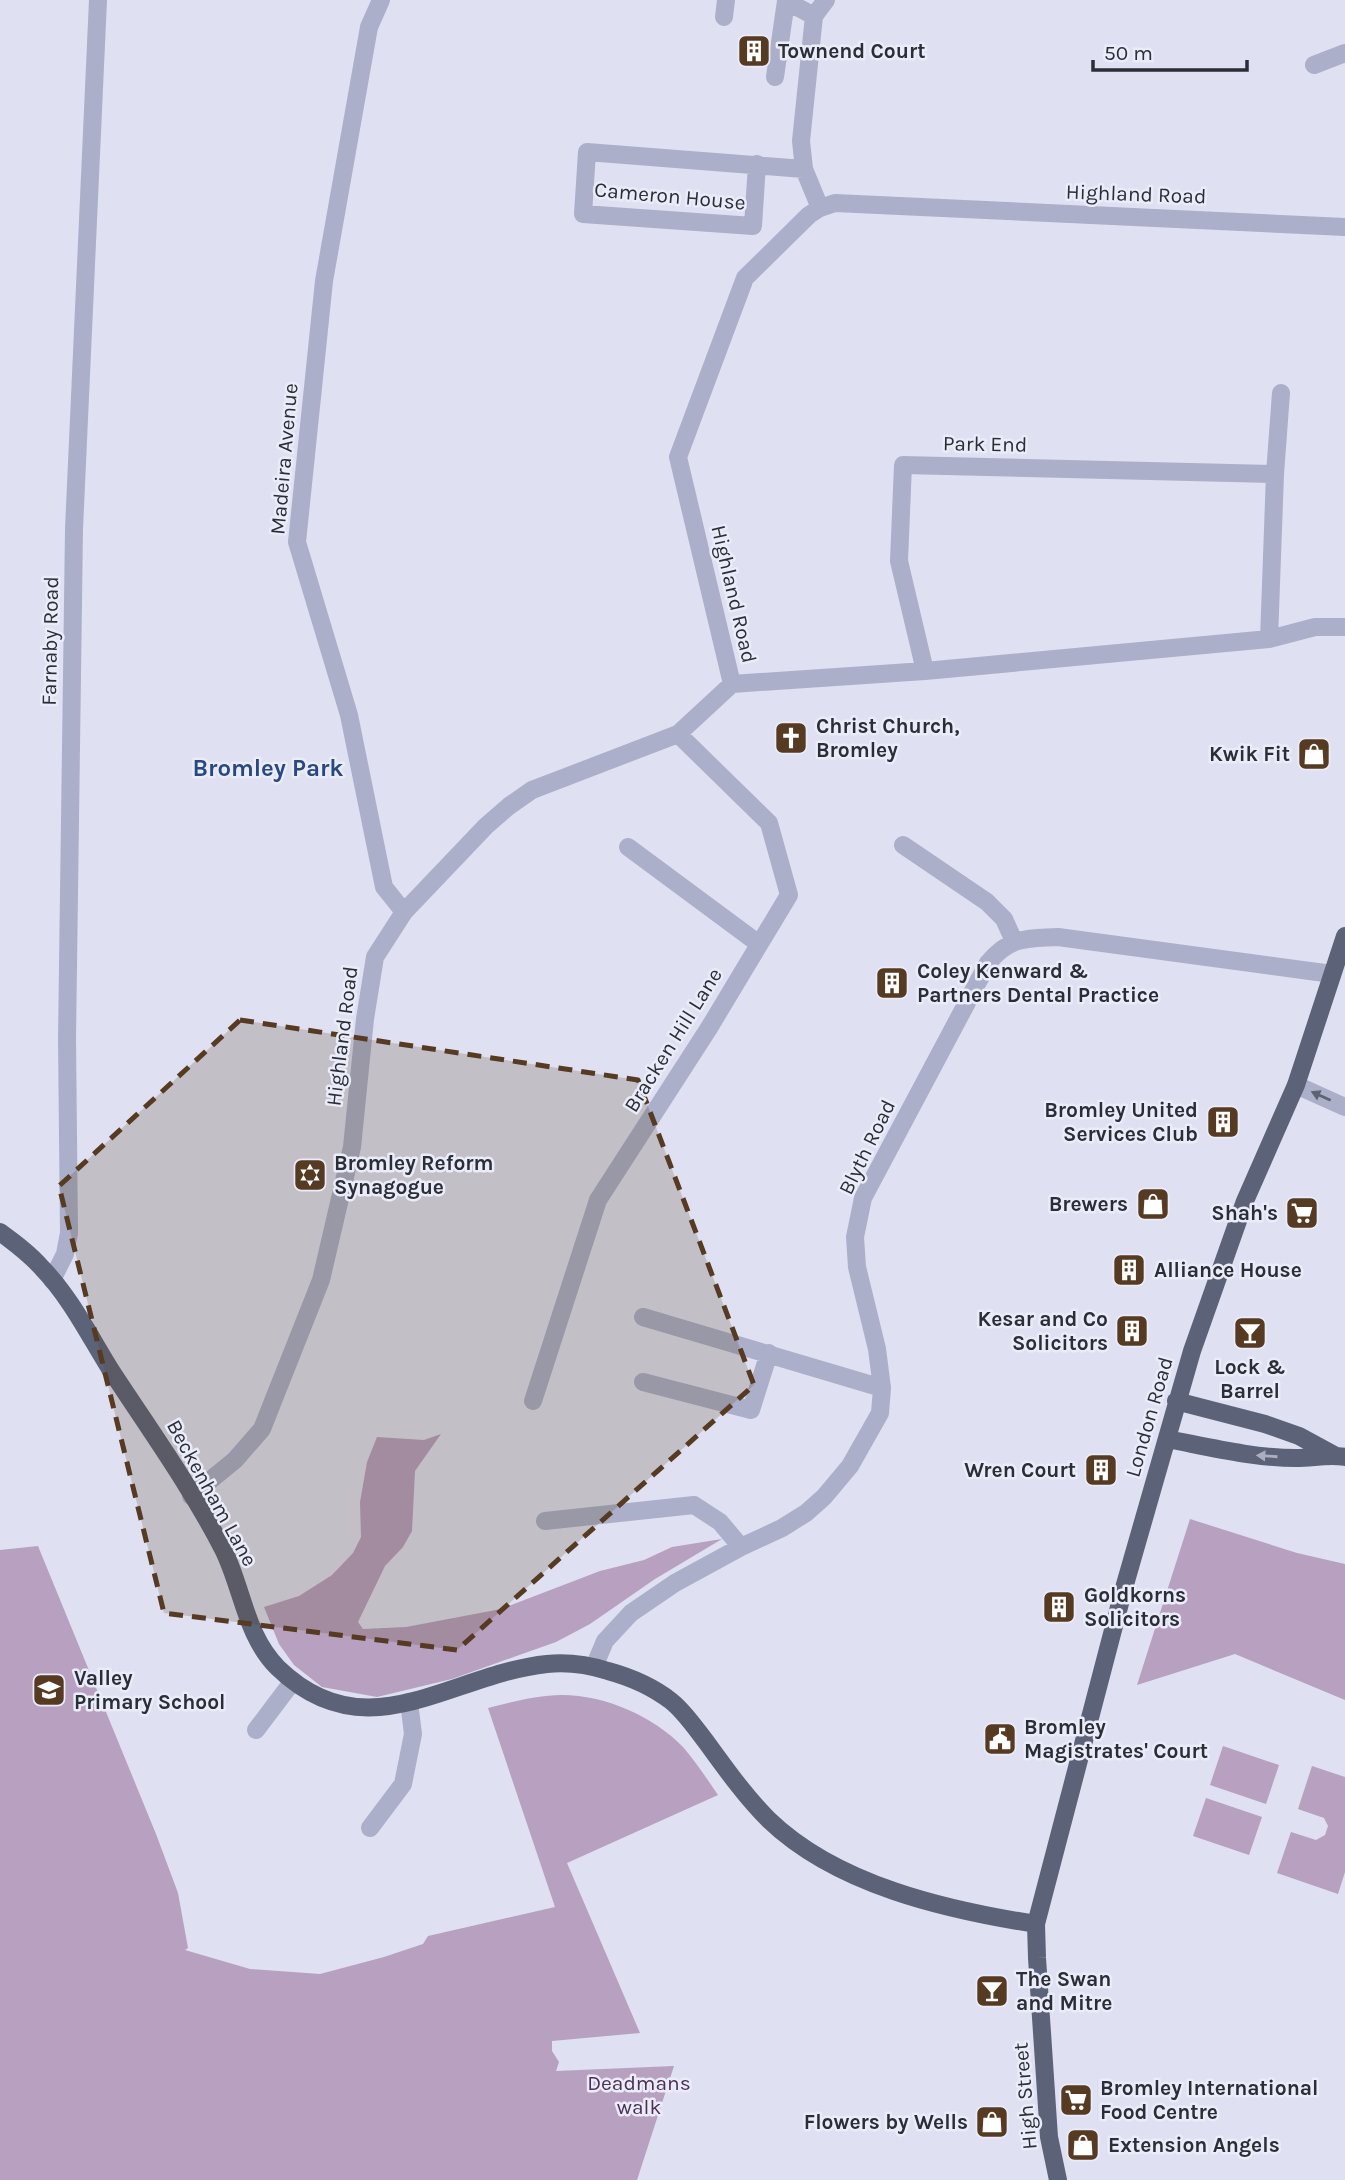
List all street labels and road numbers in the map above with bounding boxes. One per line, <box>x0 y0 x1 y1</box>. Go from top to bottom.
street label: Cameron House <box>593 177 747 215</box>
street label: Highland Road <box>1065 180 1207 208</box>
street label: Madeira Avenue <box>265 382 303 536</box>
street label: Park End <box>943 431 1027 457</box>
street label: Highland Road <box>706 523 762 665</box>
street label: Farnaby Road <box>37 576 63 706</box>
street label: Bracken Hill Lane <box>619 964 727 1116</box>
street label: Highland Road <box>322 965 362 1107</box>
street label: Blyth Road <box>834 1096 900 1198</box>
street label: London Road <box>1120 1354 1178 1480</box>
street label: Beckenham Lane <box>162 1416 262 1570</box>
street label: High Street <box>1008 2041 1042 2151</box>

